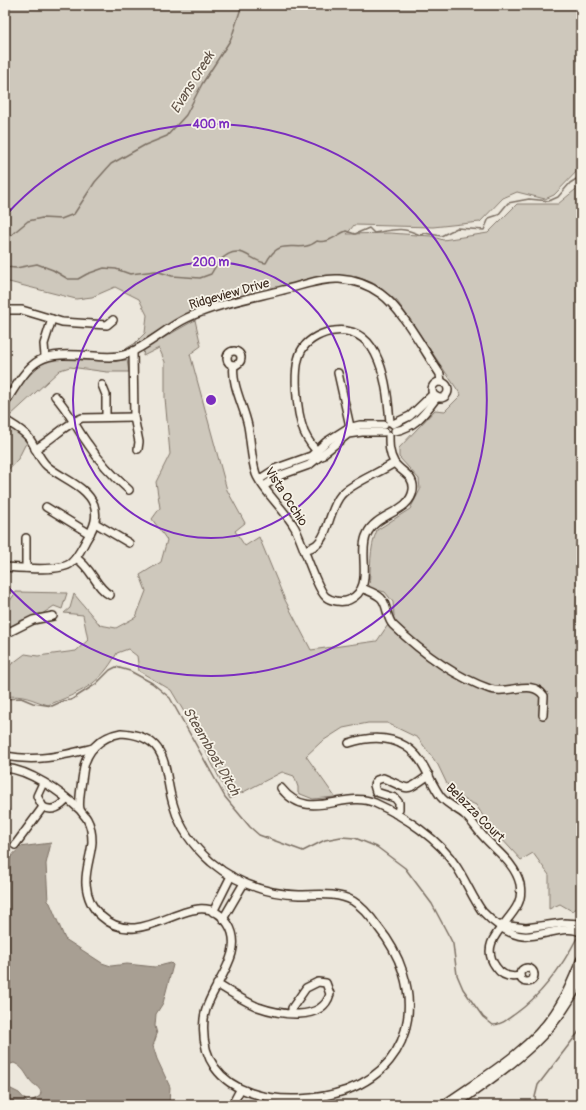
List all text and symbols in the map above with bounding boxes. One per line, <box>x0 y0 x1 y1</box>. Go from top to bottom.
water label: Evans Creek <box>167 47 219 116</box>
text: 400 m <box>192 117 230 132</box>
text: 200 m <box>193 255 230 270</box>
street label: Ridgeview Drive <box>187 275 272 313</box>
centre of rings <box>204 393 218 407</box>
street label: Vista Occhio <box>261 464 311 529</box>
water label: Steamboat Ditch <box>179 704 244 800</box>
street label: Belazza Court <box>443 780 509 846</box>

